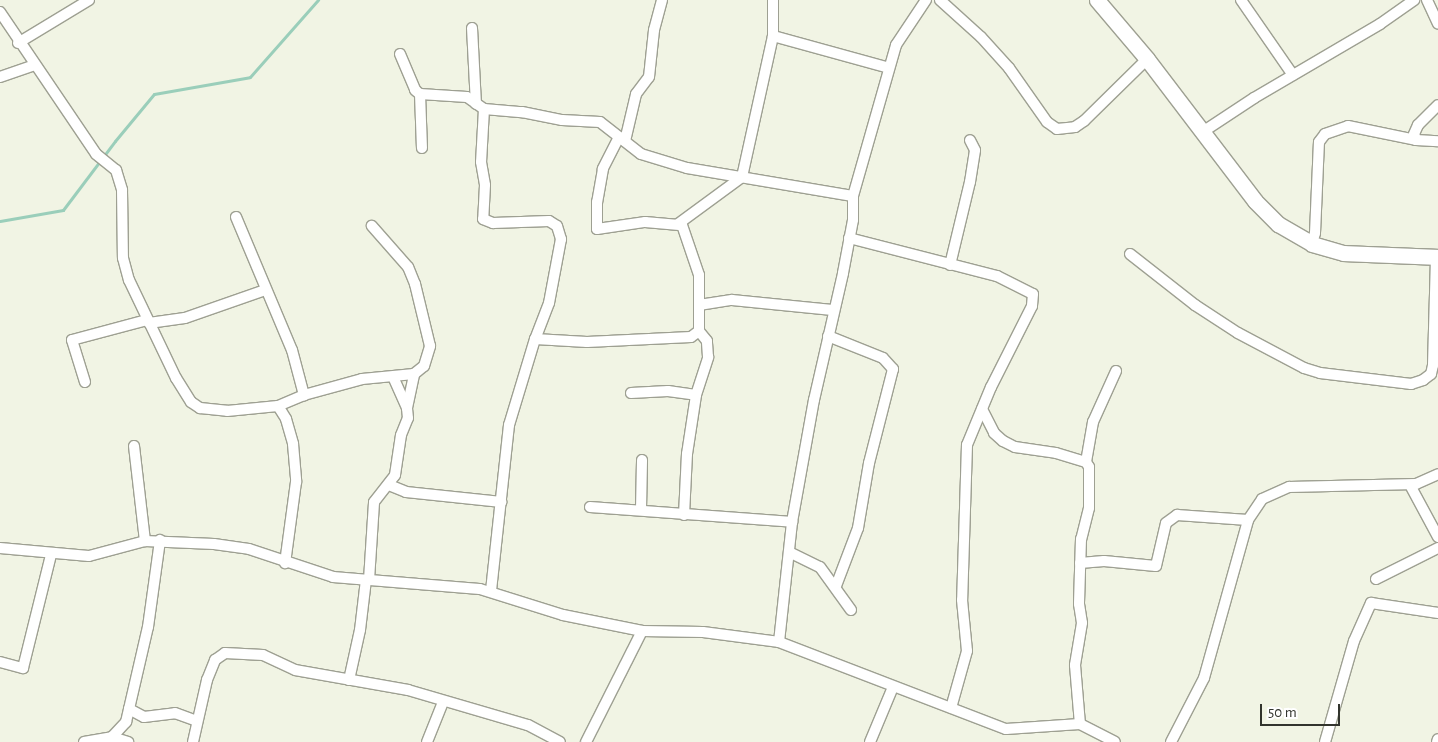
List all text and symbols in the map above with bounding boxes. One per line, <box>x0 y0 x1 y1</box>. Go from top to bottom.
scale bar <box>1263 694 1343 726</box>
text: 50 m <box>1268 705 1297 720</box>

